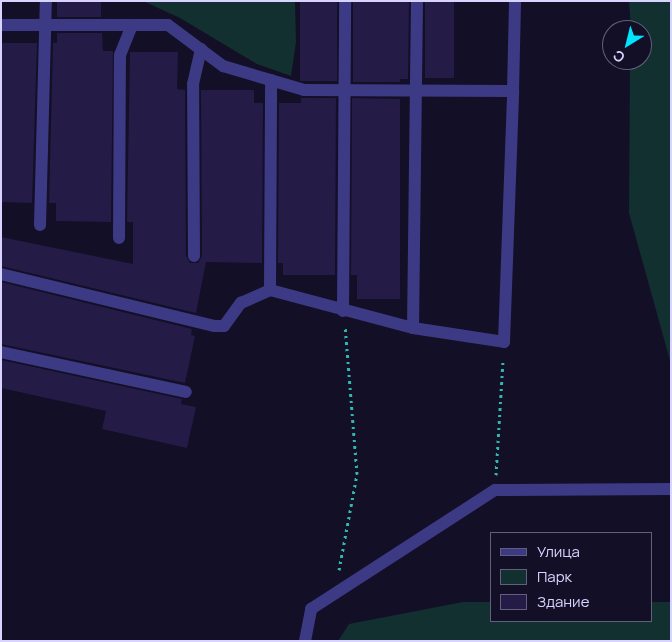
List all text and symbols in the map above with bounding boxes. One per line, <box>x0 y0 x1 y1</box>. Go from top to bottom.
north arrow <box>602 20 652 70</box>
text: С <box>609 46 628 67</box>
legend <box>490 532 652 622</box>
text: Улица <box>537 541 580 562</box>
text: Парк <box>537 566 572 587</box>
text: Здание <box>537 591 589 612</box>

